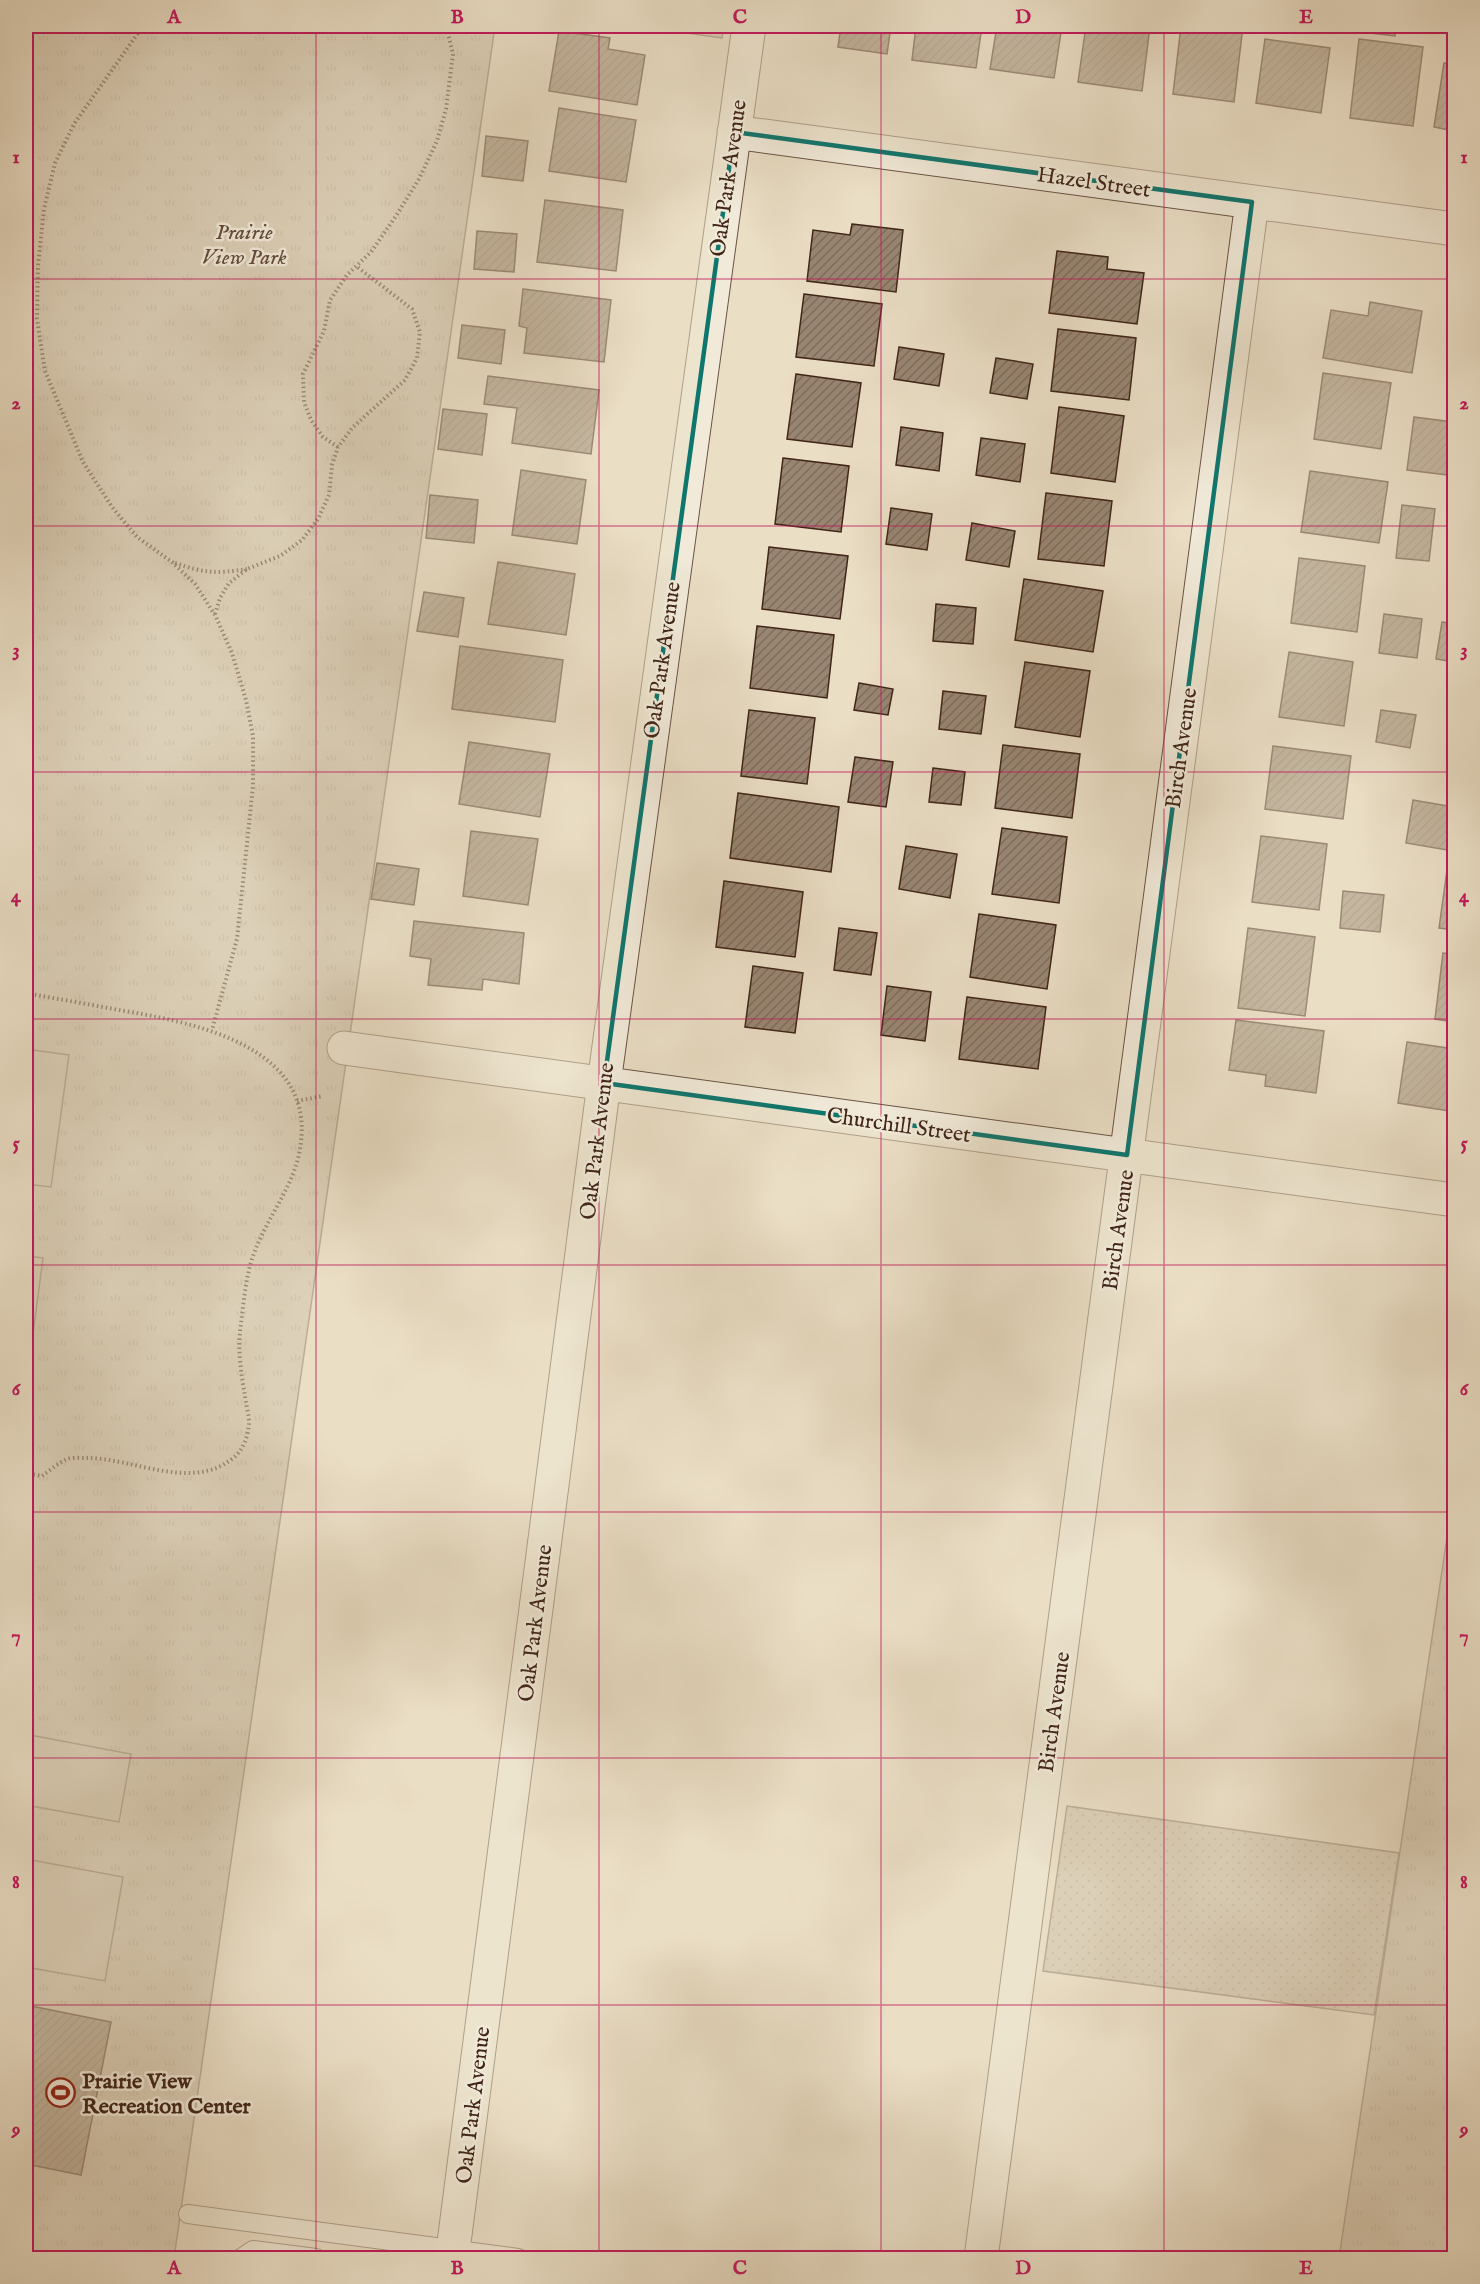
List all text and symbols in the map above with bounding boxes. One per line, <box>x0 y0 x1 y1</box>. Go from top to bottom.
text: A <box>166 5 182 30</box>
text: B <box>450 5 464 30</box>
text: C <box>733 5 747 30</box>
text: D <box>1015 5 1031 30</box>
text: E <box>1299 5 1313 30</box>
street label: Oak Park Avenue <box>704 98 754 259</box>
text: 1 <box>12 145 20 170</box>
text: 1 <box>1460 145 1468 170</box>
street label: Hazel Street <box>1035 161 1153 205</box>
park label: Prairie View Park <box>201 219 287 272</box>
text: 2 <box>11 391 21 416</box>
text: 2 <box>1459 391 1469 416</box>
street label: Oak Park Avenue <box>638 580 688 741</box>
text: 3 <box>12 638 20 663</box>
text: 3 <box>1460 638 1468 663</box>
street label: Birch Avenue <box>1160 686 1204 810</box>
text: 4 <box>11 884 22 909</box>
text: 4 <box>1459 884 1470 909</box>
street label: Oak Park Avenue <box>574 1061 622 1221</box>
street label: Churchill Street <box>825 1102 973 1150</box>
text: 5 <box>12 1131 20 1156</box>
text: 5 <box>1460 1131 1468 1156</box>
street label: Birch Avenue <box>1097 1168 1141 1292</box>
text: 6 <box>12 1377 22 1402</box>
text: 6 <box>1460 1377 1470 1402</box>
street label: Oak Park Avenue <box>512 1543 560 1703</box>
text: 7 <box>11 1624 21 1649</box>
text: 7 <box>1459 1624 1469 1649</box>
street label: Birch Avenue <box>1033 1650 1077 1774</box>
text: 8 <box>12 1870 20 1895</box>
text: 8 <box>1460 1870 1468 1895</box>
street label: Oak Park Avenue <box>450 2025 498 2185</box>
place label: Prairie View Recreation Center <box>82 2068 252 2121</box>
sports icon: Prairie View Recreation Center <box>45 2077 77 2109</box>
text: 9 <box>11 2117 21 2142</box>
text: 9 <box>1459 2117 1469 2142</box>
text: A <box>166 2256 182 2281</box>
text: B <box>450 2256 464 2281</box>
text: C <box>733 2256 747 2281</box>
text: D <box>1015 2256 1031 2281</box>
text: E <box>1299 2256 1313 2281</box>

